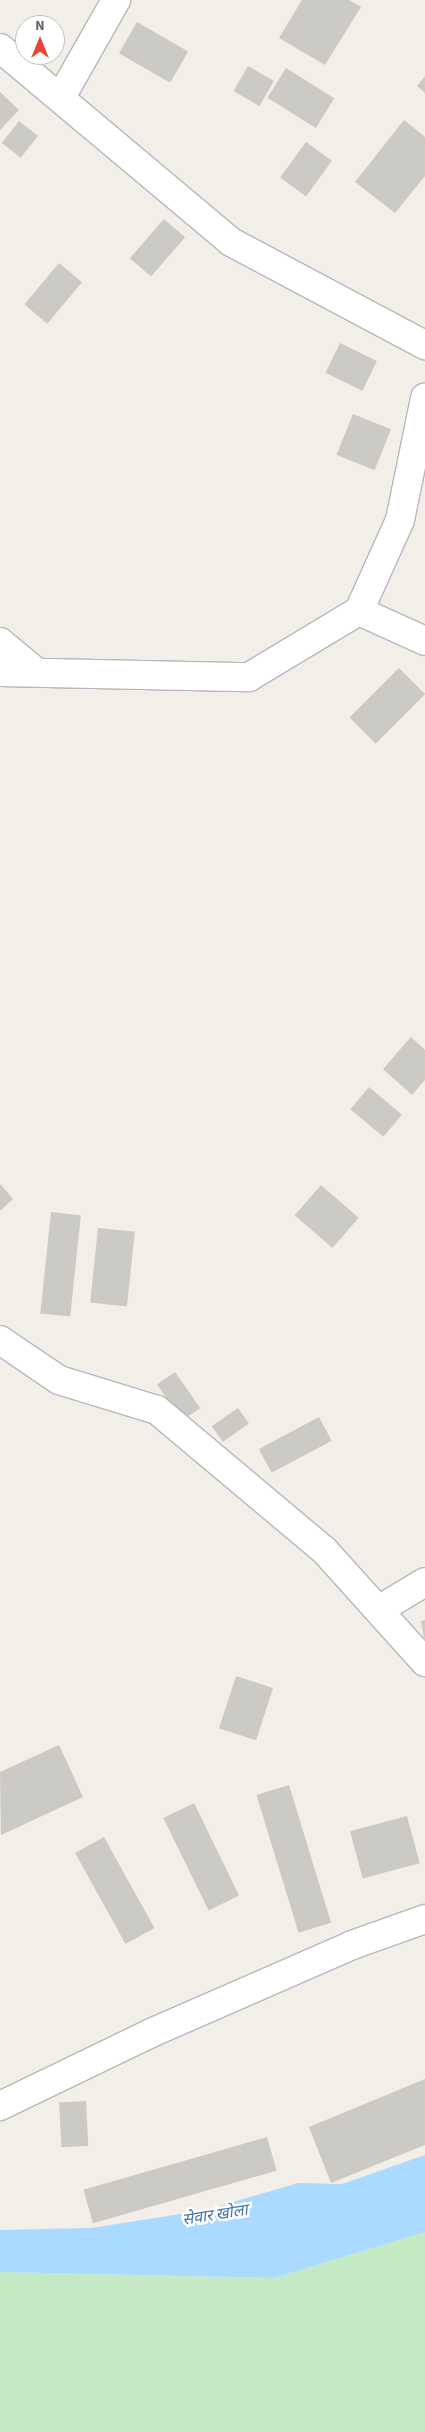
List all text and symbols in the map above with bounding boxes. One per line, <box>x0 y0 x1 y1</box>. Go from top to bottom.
north arrow <box>15 15 65 65</box>
text: N <box>35 16 45 36</box>
water label: सेवार खोला <box>181 2200 249 2230</box>

